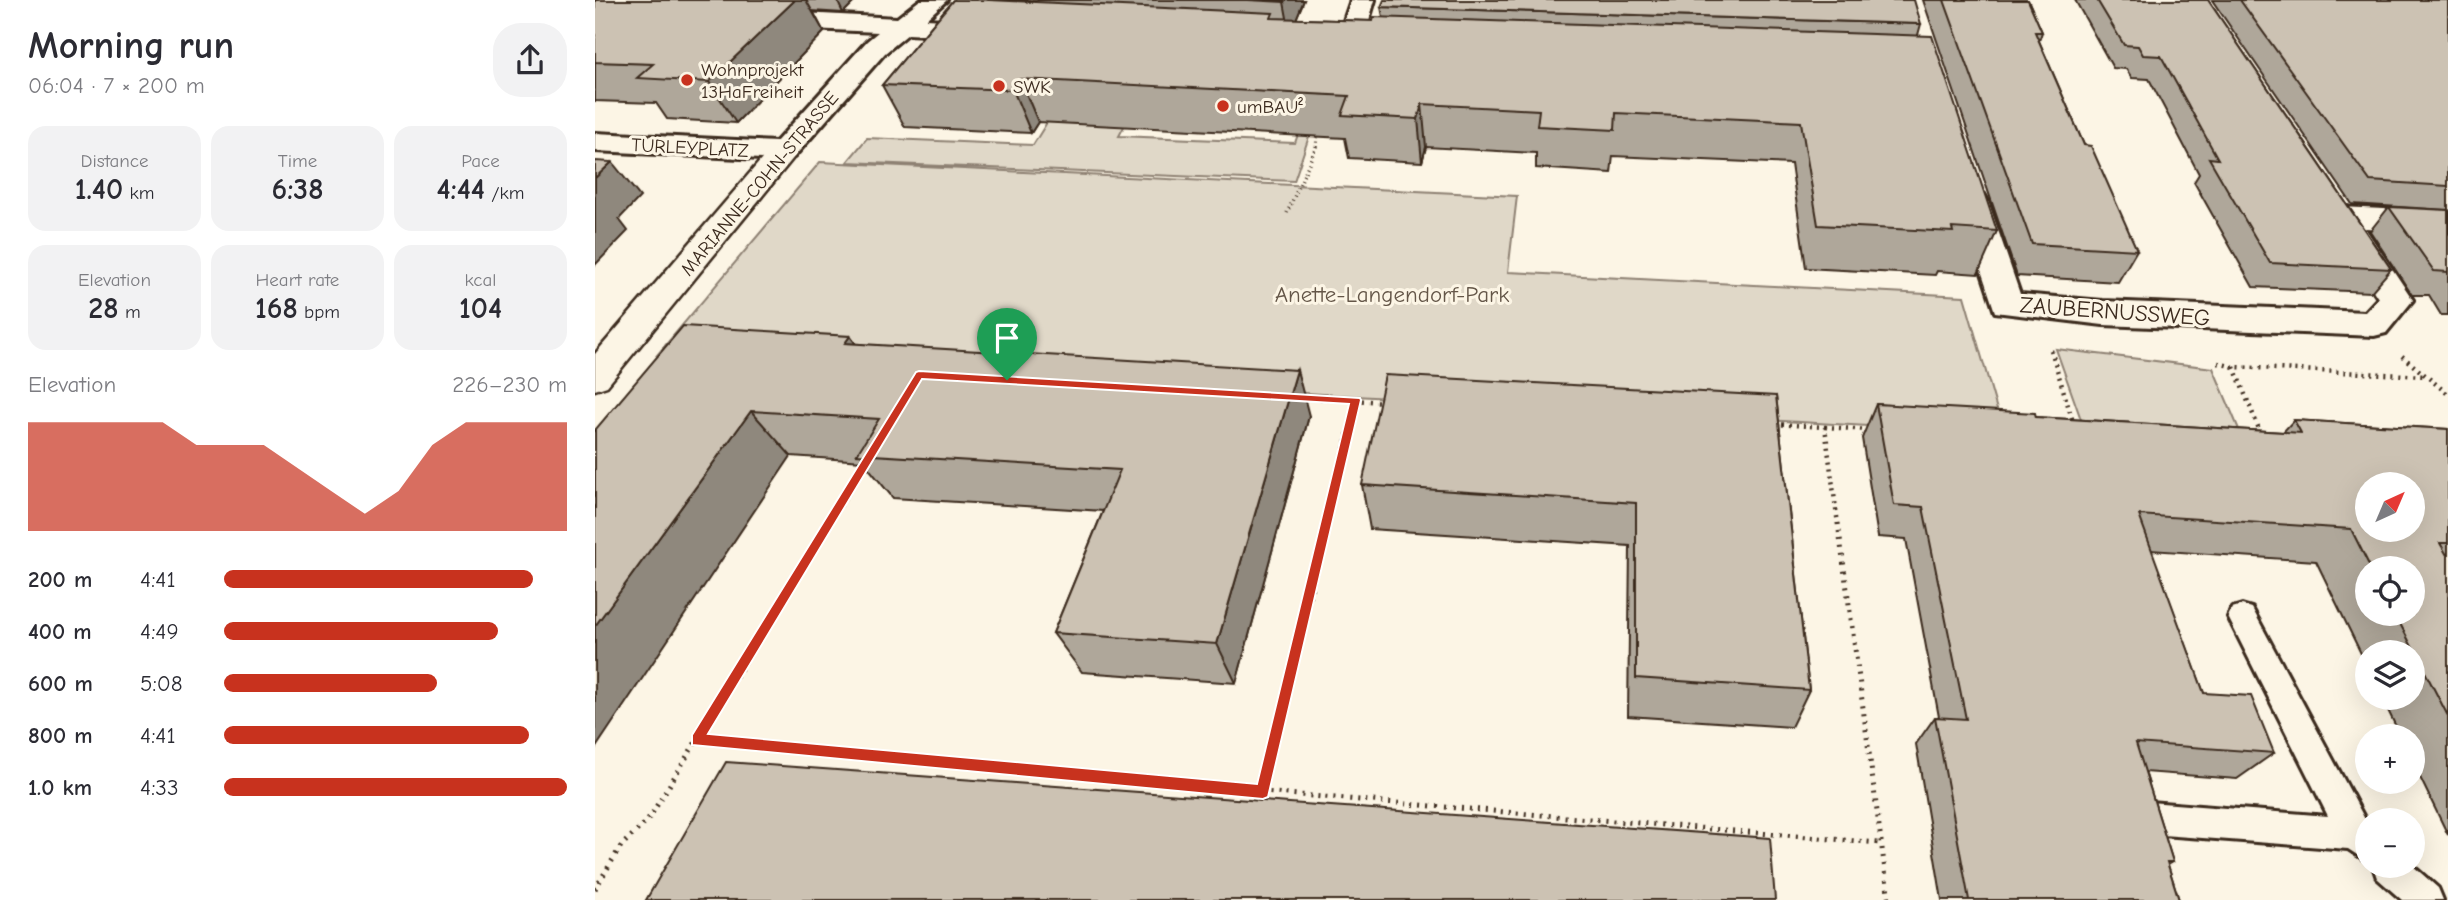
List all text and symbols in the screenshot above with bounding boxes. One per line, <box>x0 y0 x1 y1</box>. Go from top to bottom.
button: share <box>493 23 567 97</box>
text: Morning run <box>28 24 234 68</box>
place label: Wohnprojekt 13HaFreiheit <box>701 59 804 103</box>
text: 06:04 · 7 × 200 m <box>28 72 205 99</box>
marker: Wohnprojekt 13HaFreiheit <box>679 72 695 88</box>
place label: SWK <box>1013 76 1051 98</box>
marker: SWK <box>991 78 1007 94</box>
street label: MARIANNE-COHN-STRASSE <box>676 87 843 280</box>
place label: umBAU² <box>1237 96 1303 118</box>
marker: umBAU² <box>1215 98 1231 114</box>
street label: TURLEYPLATZ <box>631 134 749 162</box>
text: Distance <box>80 150 149 172</box>
text: Time <box>278 150 317 172</box>
text: Pace <box>461 150 500 172</box>
text: 1.40 <box>75 172 123 207</box>
text: 6:38 <box>271 172 324 207</box>
text: 4:44 <box>437 172 485 207</box>
text: km <box>123 182 154 204</box>
text: /km <box>485 182 524 204</box>
text: Elevation <box>78 269 151 291</box>
text: Heart rate <box>256 269 339 291</box>
text: kcal <box>465 269 496 291</box>
park label: Anette-Langendorf-Park <box>1275 281 1509 308</box>
text: 28 <box>88 291 119 326</box>
text: 168 <box>255 291 298 326</box>
text: 104 <box>459 291 502 326</box>
street label: ZAUBERNUSSWEG <box>2019 291 2211 332</box>
text: m <box>119 301 141 323</box>
text: bpm <box>298 301 340 323</box>
pin <box>977 308 1037 380</box>
icon: arrive <box>988 319 1026 357</box>
text: Elevation <box>28 371 116 398</box>
text: 226–230 m <box>452 371 567 398</box>
north arrow <box>2355 472 2425 542</box>
map controls <box>2355 472 2425 878</box>
button: locate <box>2355 556 2425 626</box>
text: 200 m <box>28 566 92 593</box>
text: 4:41 <box>140 566 176 593</box>
text: 400 m <box>28 618 92 645</box>
text: 4:49 <box>140 618 179 645</box>
button: layers <box>2355 640 2425 710</box>
text: 600 m <box>28 670 93 697</box>
text: 5:08 <box>140 670 182 697</box>
text: 800 m <box>28 722 93 749</box>
text: 4:41 <box>140 722 176 749</box>
button: + <box>2355 724 2425 794</box>
text: 1.0 km <box>28 774 92 801</box>
text: 4:33 <box>140 774 179 801</box>
button: − <box>2355 808 2425 878</box>

